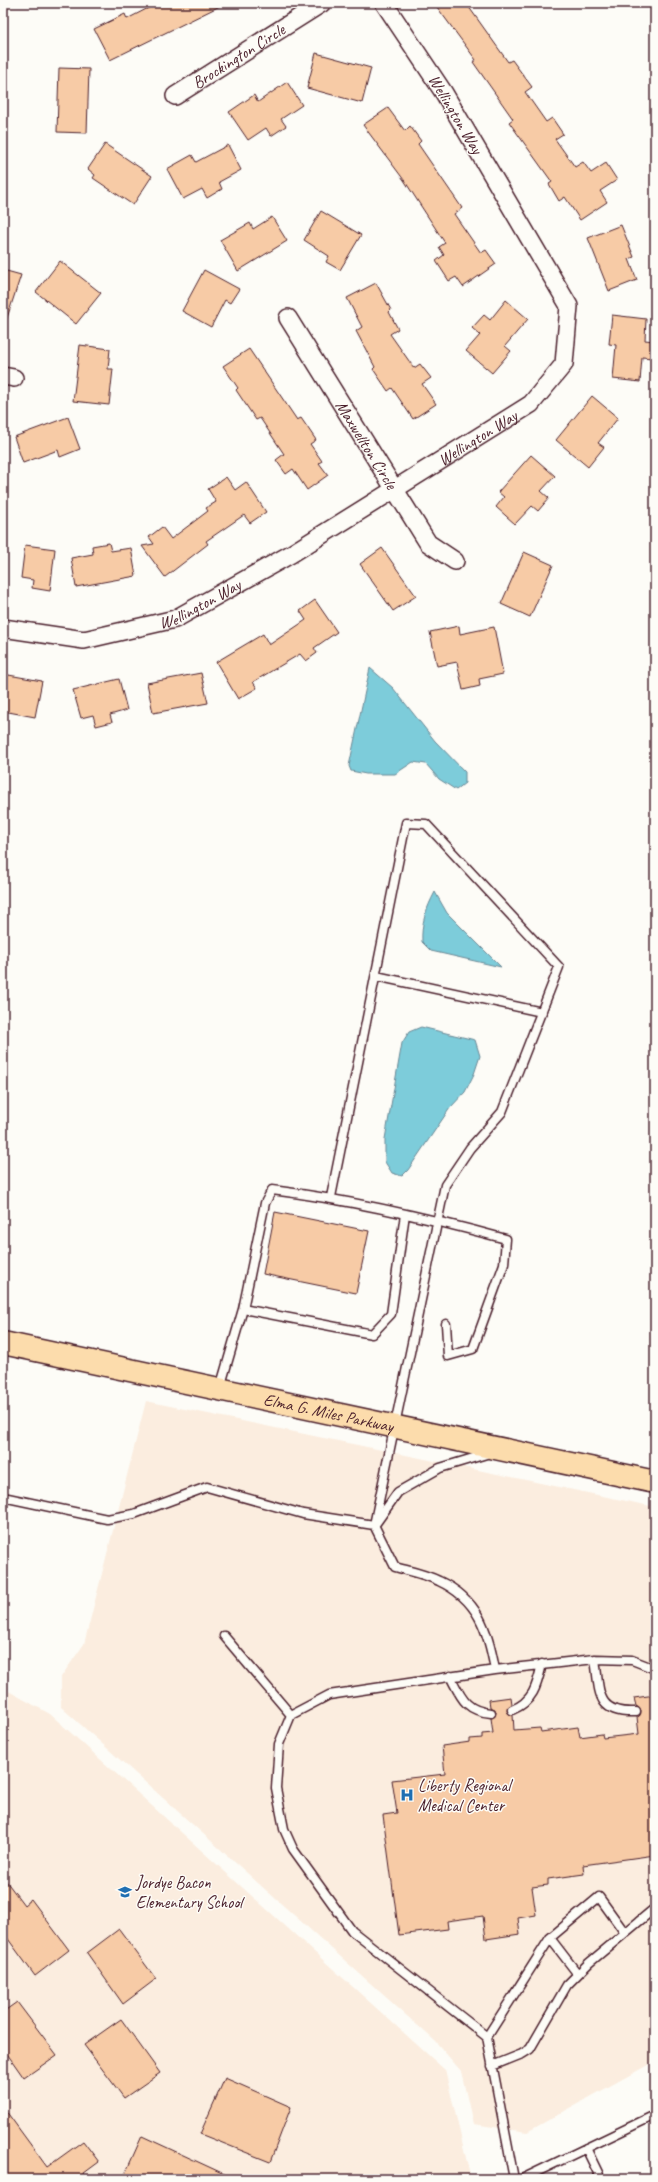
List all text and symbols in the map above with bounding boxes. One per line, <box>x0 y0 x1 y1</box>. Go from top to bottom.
street label: Brockington Circle <box>188 18 290 93</box>
street label: Wellington Way <box>424 71 488 159</box>
street label: Maxwellton Circle <box>331 396 403 494</box>
street label: Wellington Way <box>434 405 522 471</box>
street label: Wellington Way <box>157 574 245 633</box>
street label: Elma G. Miles Parkway <box>262 1389 397 1437</box>
place label: Liberty Regional Medical Center <box>418 1775 513 1816</box>
hospital icon: Liberty Regional Medical Center <box>399 1787 415 1803</box>
place label: Jordye Bacon Elementary School <box>135 1872 245 1913</box>
school or university icon: Jordye Bacon Elementary School <box>117 1884 133 1900</box>

